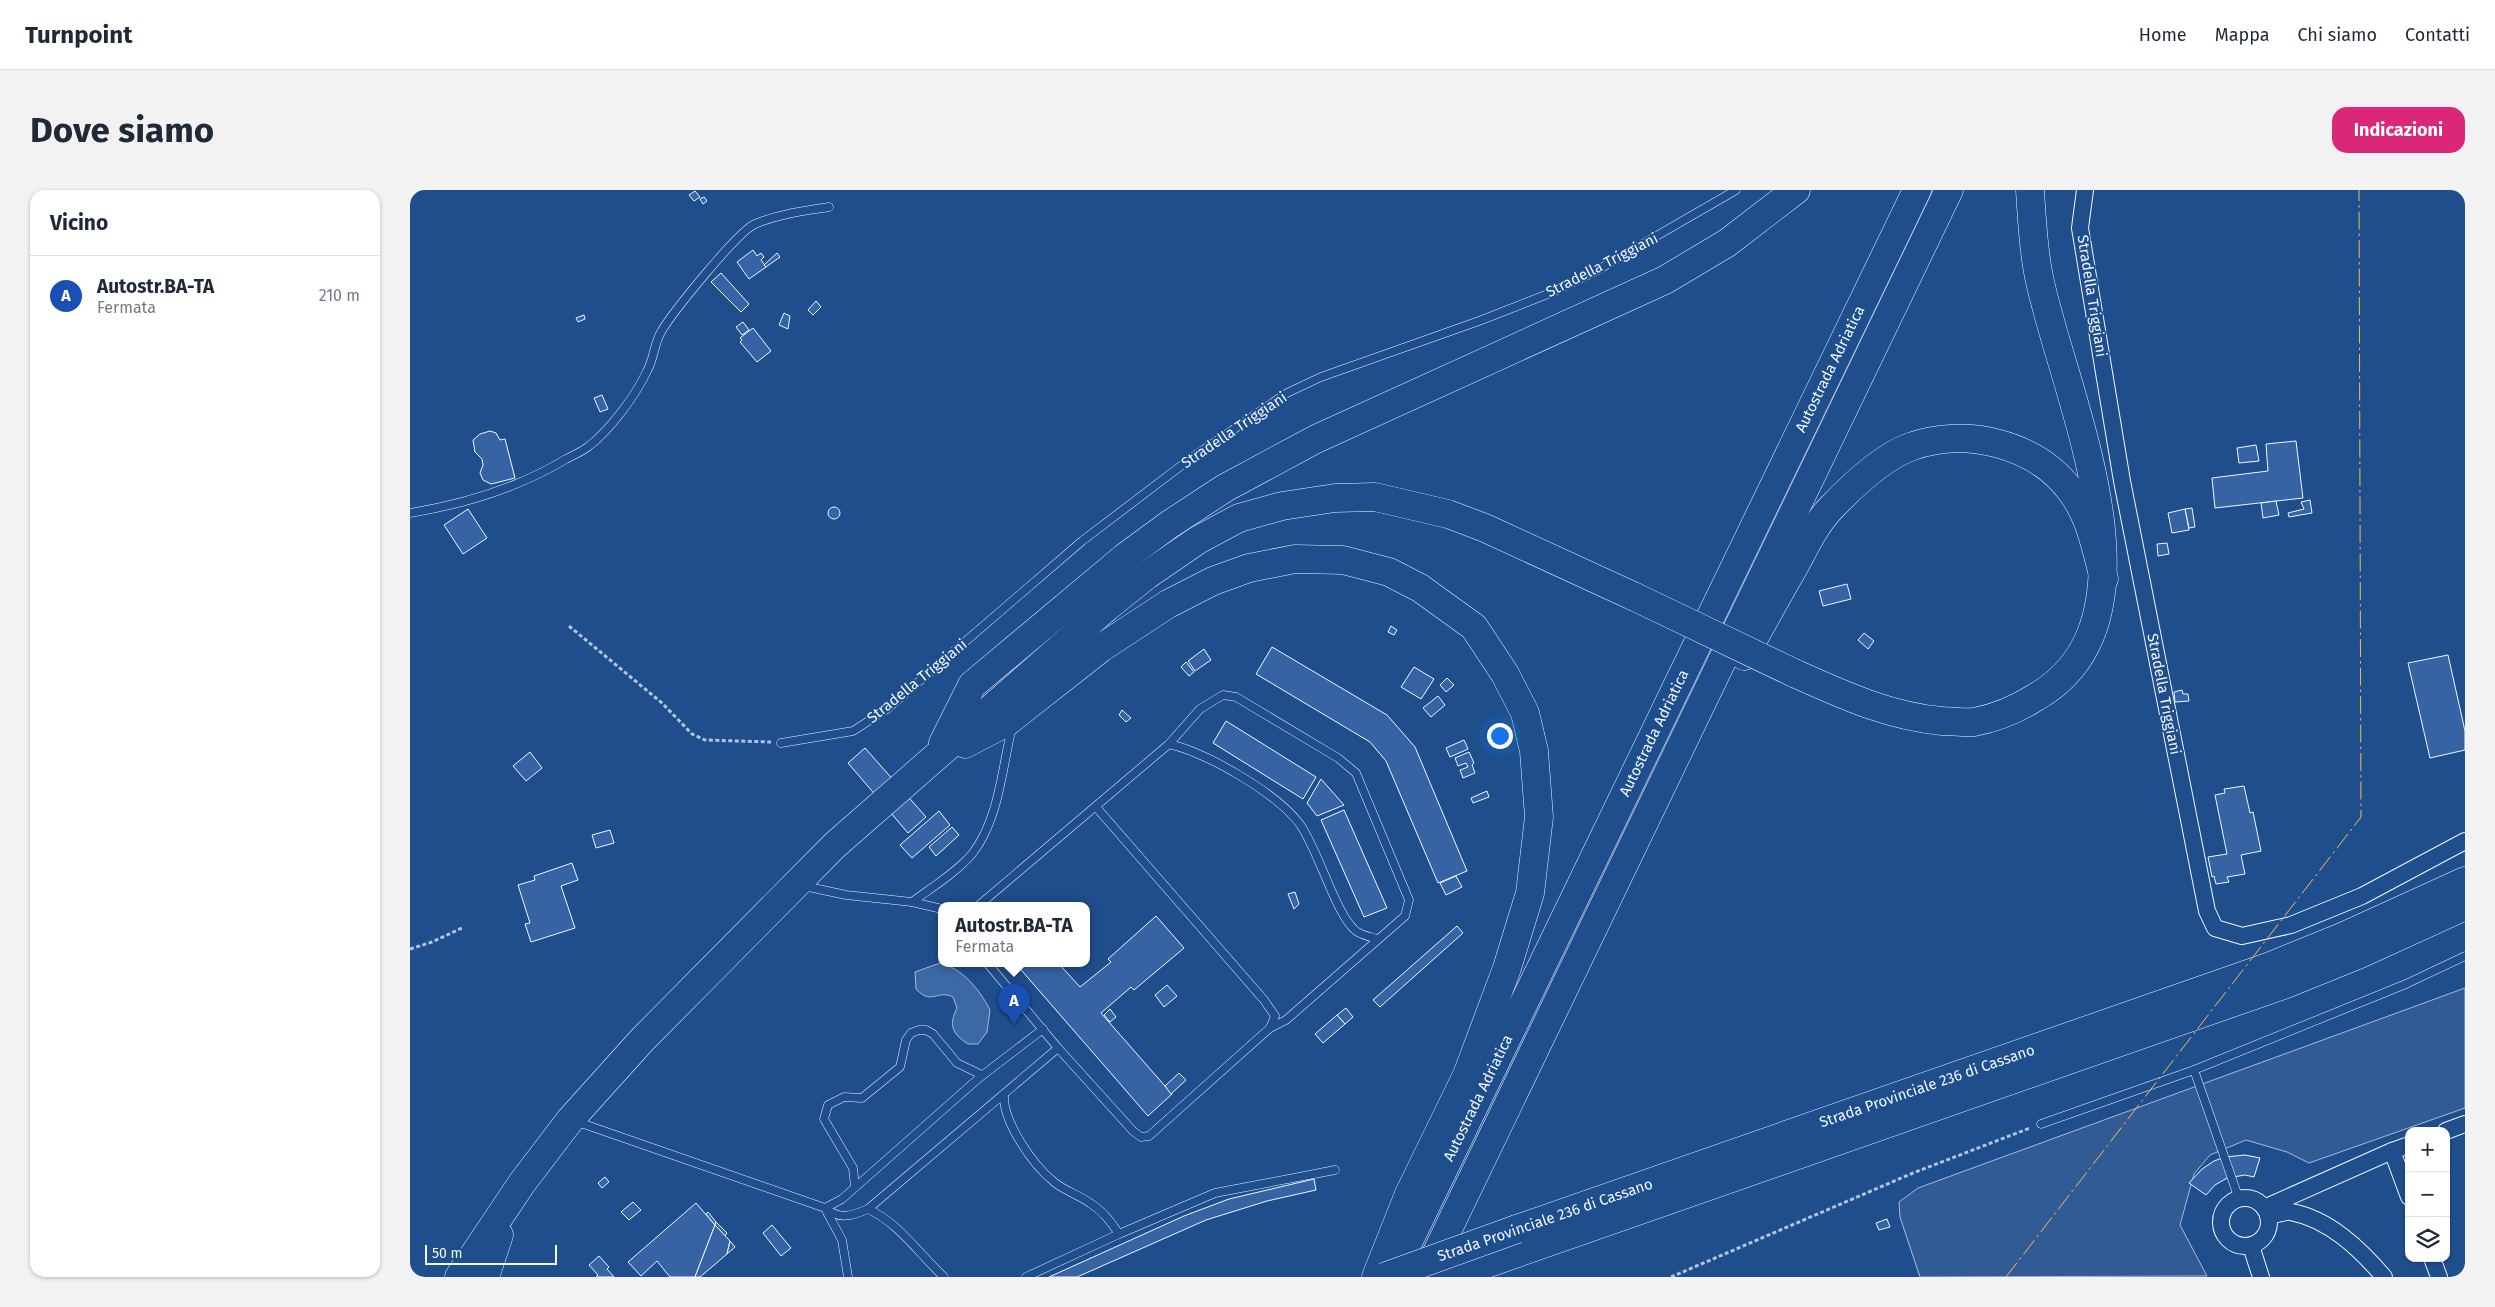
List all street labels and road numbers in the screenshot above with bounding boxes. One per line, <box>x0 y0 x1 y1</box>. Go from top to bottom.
street label: Stradella Triggiani <box>1543 229 1661 301</box>
street label: Stradella Triggiani <box>2073 234 2111 358</box>
street label: Autostrada Adriatica <box>1791 303 1869 435</box>
street label: Stradella Triggiani <box>1178 388 1290 472</box>
street label: Stradella Triggiani <box>2143 632 2185 756</box>
street label: Stradella Triggiani <box>863 635 971 727</box>
street label: Autostrada Adriatica <box>1615 667 1693 799</box>
street label: Autostrada Adriatica <box>1439 1032 1517 1164</box>
street label: Strada Provinciale 236 di Cassano <box>1817 1041 2037 1131</box>
street label: Strada Provinciale 236 di Cassano <box>1435 1175 1655 1265</box>

